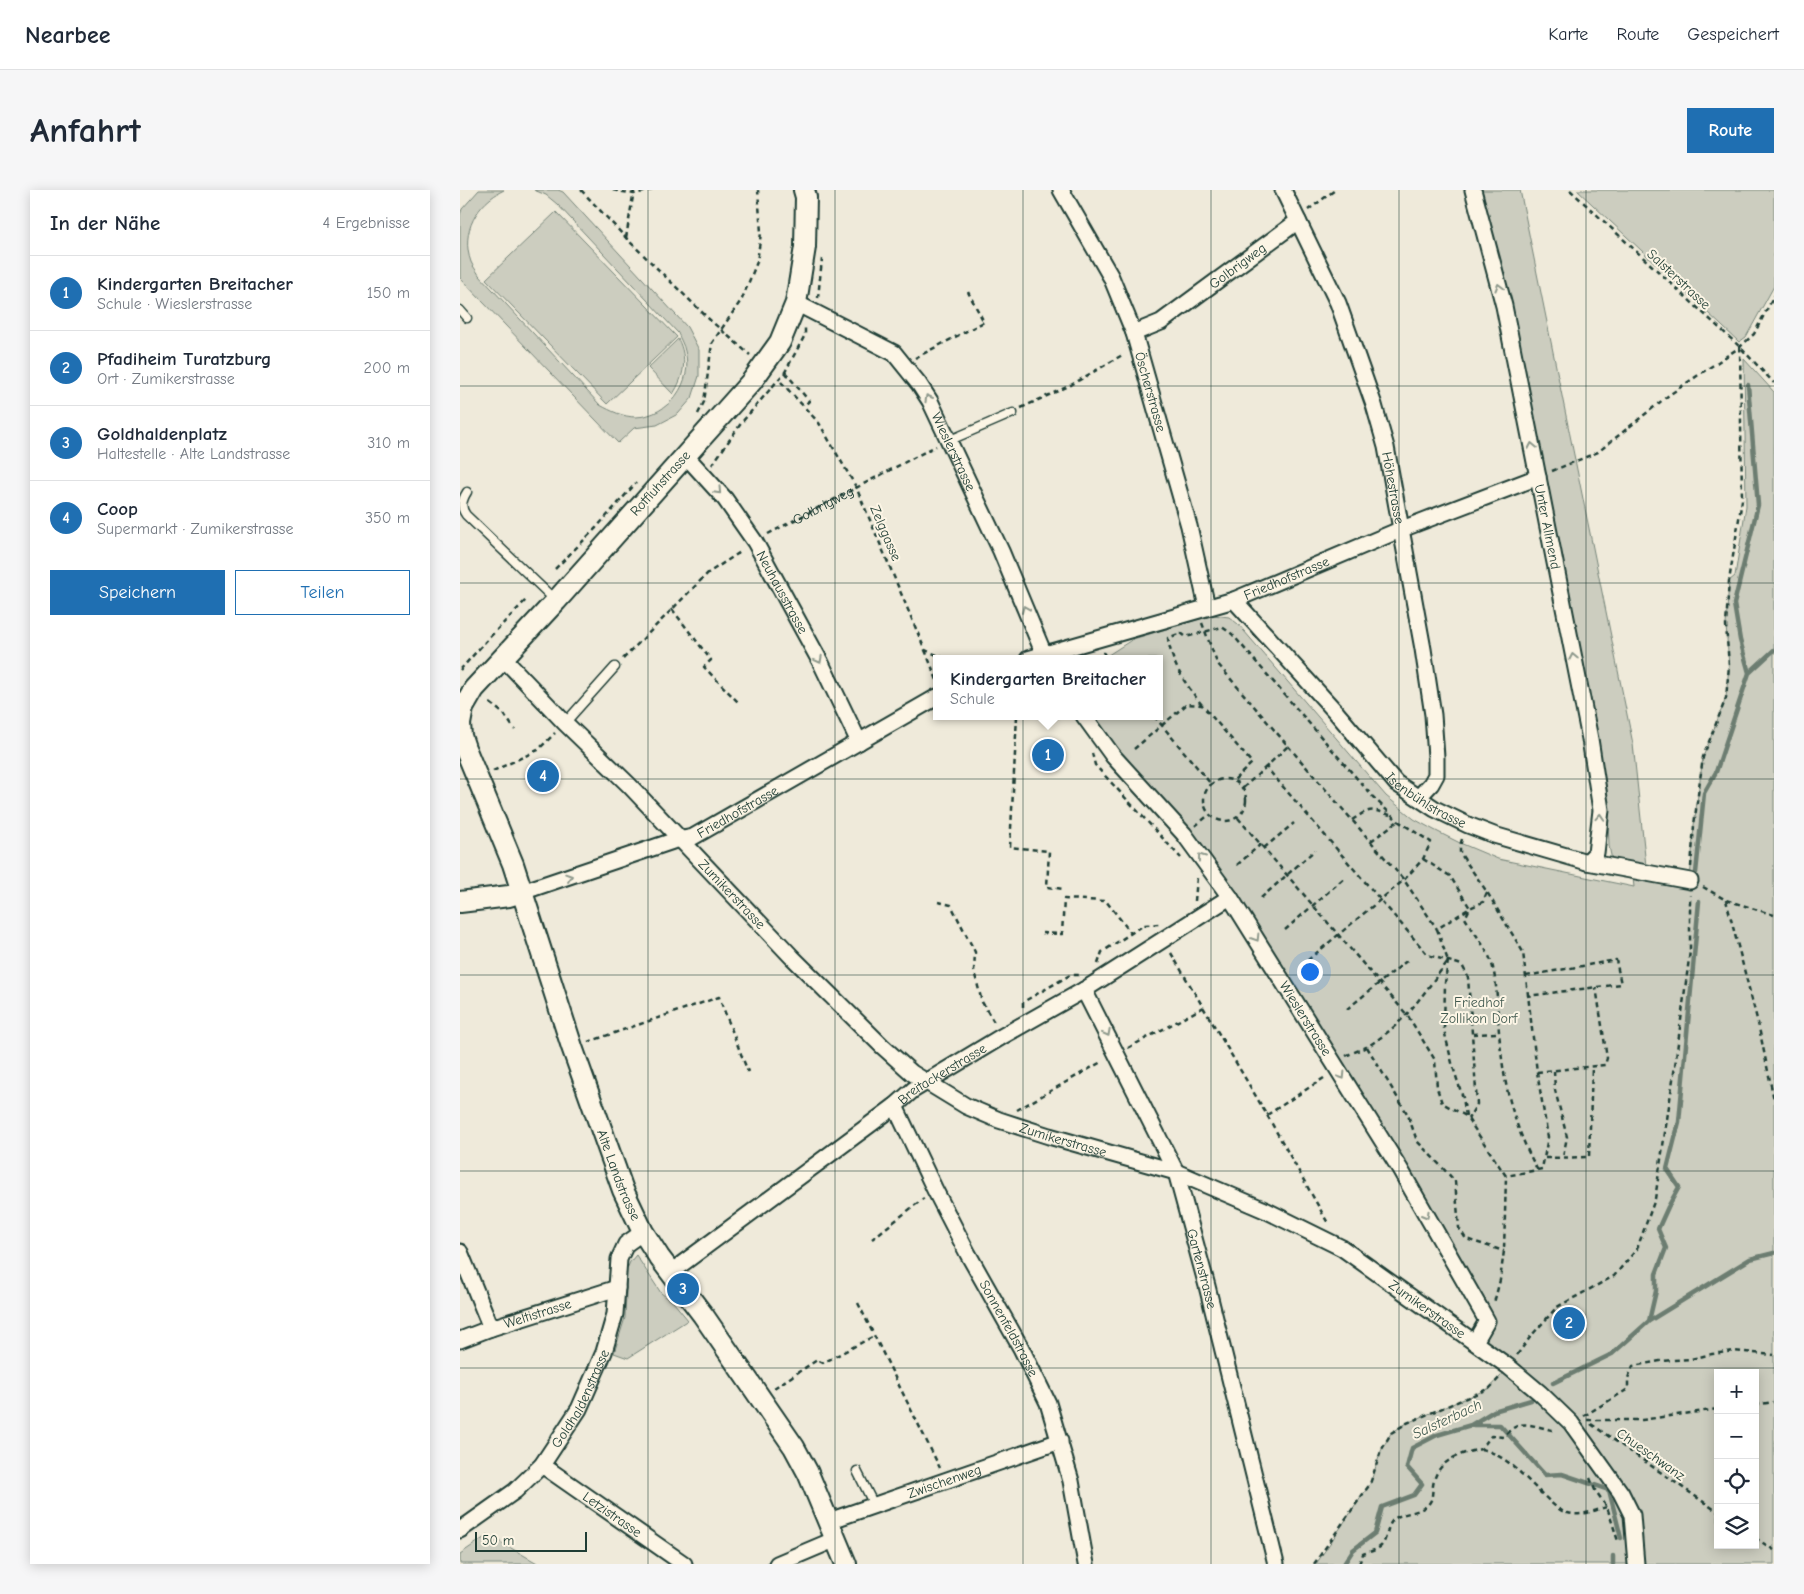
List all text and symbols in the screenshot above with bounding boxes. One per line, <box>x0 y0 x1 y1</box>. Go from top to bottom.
text: Nearbee <box>25 21 110 49</box>
text: Karte <box>1548 24 1588 45</box>
text: Route <box>1616 24 1659 45</box>
text: Gespeichert <box>1687 24 1779 45</box>
button: Route <box>1687 108 1774 153</box>
text: Anfahrt <box>30 110 141 151</box>
text: In der Nähe <box>50 211 160 235</box>
text: 4 Ergebnisse <box>323 214 410 232</box>
street label: Golbrigweg <box>1206 239 1270 293</box>
street label: Salsterstrasse <box>1643 246 1714 313</box>
text: Kindergarten Breitacher <box>97 273 293 295</box>
one-way arrow <box>1494 283 1505 292</box>
text: 1 <box>63 284 69 302</box>
text: 150 m <box>367 284 410 302</box>
text: Schule · Wieslerstrasse <box>97 295 252 313</box>
text: Pfadiheim Turatzburg <box>97 348 272 370</box>
street label: Öscherstrasse <box>1131 350 1170 434</box>
text: 2 <box>62 359 70 377</box>
text: 200 m <box>364 359 410 377</box>
text: Ort · Zumikerstrasse <box>97 370 235 388</box>
one-way arrow <box>924 394 934 403</box>
street label: Wieslerstrasse <box>928 410 979 494</box>
text: Goldhaldenplatz <box>97 423 227 445</box>
text: 3 <box>62 434 70 452</box>
text: 310 m <box>367 434 410 452</box>
one-way arrow <box>1527 442 1538 451</box>
text: Haltestelle · Alte Landstrasse <box>97 445 290 463</box>
street label: Rotfluhstrasse <box>627 447 694 520</box>
street label: Höhestrasse <box>1378 450 1408 525</box>
street label: Golbrigweg <box>790 483 857 529</box>
street label: Unter Allmend <box>1531 483 1564 571</box>
one-way arrow <box>712 485 721 494</box>
text: Coop <box>97 498 138 520</box>
street label: Zelggasse <box>866 503 905 564</box>
text: 4 <box>62 509 70 527</box>
text: 350 m <box>365 509 410 527</box>
text: Supermarkt · Zumikerstrasse <box>97 520 293 538</box>
street label: Neuhausstrasse <box>752 548 811 637</box>
street label: Friedhofstrasse <box>1241 553 1332 604</box>
button: Speichern <box>50 570 225 615</box>
button: Teilen <box>235 570 410 615</box>
one-way arrow <box>1021 605 1031 614</box>
one-way arrow <box>1568 653 1579 662</box>
one-way arrow <box>813 654 823 663</box>
popup <box>933 655 1163 720</box>
text: Kindergarten Breitacher <box>950 668 1146 690</box>
text: Schule <box>950 690 995 708</box>
pin: 1 <box>1032 736 1064 774</box>
pin: 4 <box>527 757 559 795</box>
street label: Isenbühlstrasse <box>1382 769 1469 832</box>
street label: Friedhofstrasse <box>694 782 781 842</box>
one-way arrow <box>1595 813 1606 821</box>
one-way arrow <box>1198 854 1207 863</box>
street label: Zumikerstrasse <box>695 856 769 933</box>
one-way arrow <box>564 872 572 882</box>
one-way arrow <box>1249 933 1259 942</box>
your location <box>1297 959 1323 985</box>
street label: Wieslerstrasse <box>1276 978 1335 1059</box>
park label: Friedhof Zollikon Dorf <box>1441 994 1519 1027</box>
one-way arrow <box>1101 1028 1111 1037</box>
street label: Breitackerstrasse <box>894 1040 990 1109</box>
one-way arrow <box>1336 1070 1346 1079</box>
street label: Zumikerstrasse <box>1017 1119 1109 1161</box>
street label: Alte Landstrasse <box>593 1127 644 1223</box>
one-way arrow <box>1420 1209 1430 1218</box>
street label: Gartenstrasse <box>1183 1227 1220 1311</box>
pin: 3 <box>667 1270 699 1308</box>
street label: Zumikerstrasse <box>1385 1276 1469 1342</box>
street label: Sonnenfeldstrasse <box>975 1277 1042 1380</box>
street label: Weltistrasse <box>502 1295 573 1332</box>
pin: 2 <box>1553 1304 1585 1342</box>
street label: Goldhaldenstrasse <box>548 1347 613 1451</box>
map controls <box>1714 1369 1759 1549</box>
button: + <box>1714 1369 1759 1414</box>
water label: Salsterbach <box>1409 1395 1485 1443</box>
button: − <box>1714 1414 1759 1459</box>
street label: Chueschwanz <box>1613 1425 1688 1484</box>
button: locate <box>1714 1459 1759 1504</box>
street label: Zwischenweg <box>905 1461 984 1502</box>
street label: Letzistrasse <box>579 1488 645 1541</box>
button: layers <box>1714 1504 1759 1549</box>
scale bar <box>475 1529 588 1552</box>
text: 50 m <box>482 1532 514 1549</box>

